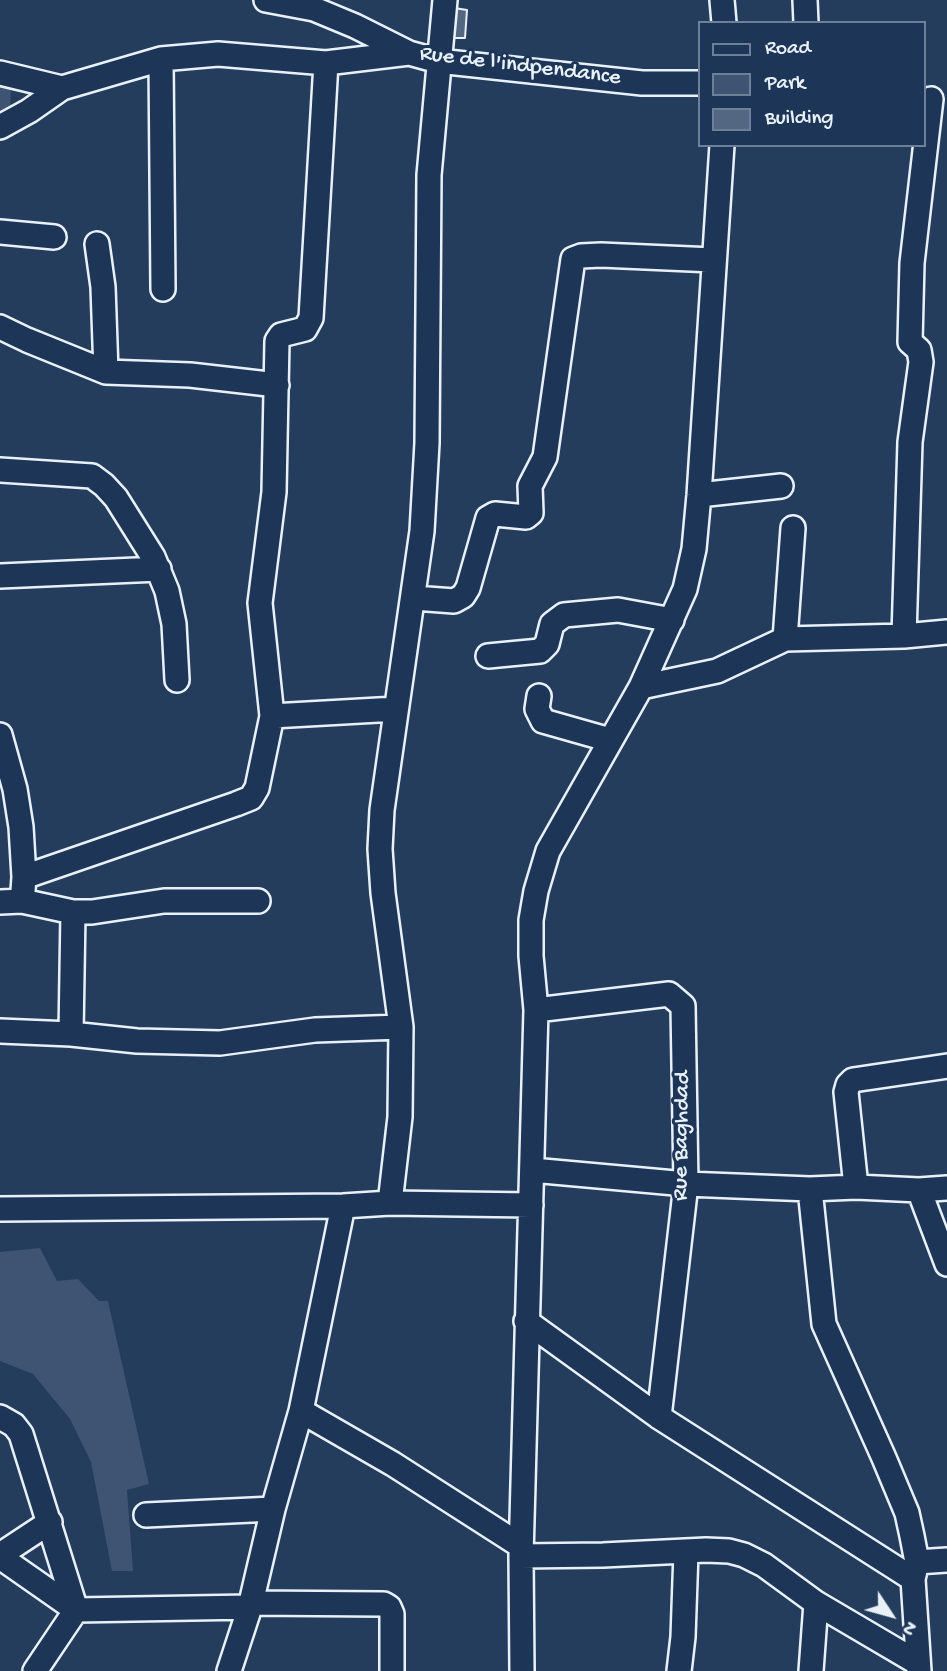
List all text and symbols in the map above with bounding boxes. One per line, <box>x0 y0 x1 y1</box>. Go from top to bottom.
legend <box>698 21 926 147</box>
text: Road <box>765 37 811 62</box>
street label: Rue de l'indpendance <box>418 41 622 93</box>
text: Park <box>765 72 805 97</box>
text: Building <box>765 107 834 132</box>
street label: Rue Baghdad <box>668 1071 698 1201</box>
north arrow <box>856 1580 926 1650</box>
text: N <box>895 1616 921 1639</box>

